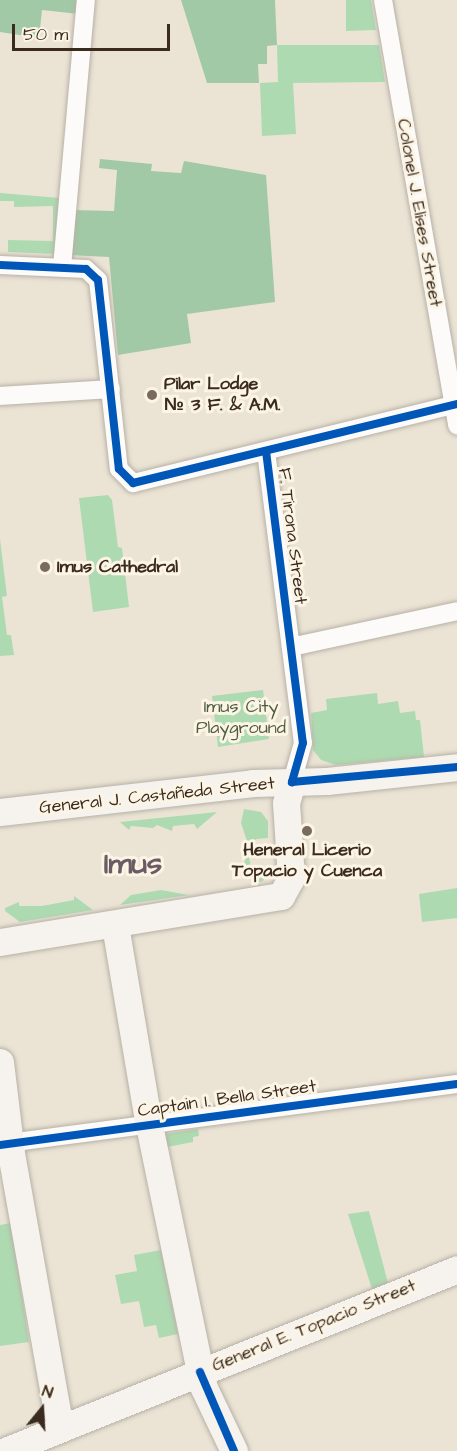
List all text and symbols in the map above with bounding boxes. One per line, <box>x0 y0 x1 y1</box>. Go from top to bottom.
scale bar <box>15 12 172 50</box>
text: 50 m <box>23 22 68 47</box>
street label: Colonel J. Elises Street <box>392 117 446 309</box>
place label: Pilar Lodge № 3 F. & A.M. <box>164 374 281 416</box>
marker: Pilar Lodge № 3 F. & A.M. <box>145 388 159 402</box>
street label: F. Tirona Street <box>273 467 311 605</box>
place label: Imus Cathedral <box>57 556 178 578</box>
marker: Imus Cathedral <box>38 560 52 574</box>
park label: Imus City Playground <box>196 697 286 740</box>
street label: General J. Castañeda Street <box>38 773 276 819</box>
marker: Heneral Licerio Topacio y Cuenca <box>300 824 314 838</box>
place label: Heneral Licerio Topacio y Cuenca <box>232 840 382 882</box>
district label: Imus <box>104 846 162 882</box>
street label: Captain I. Bella Street <box>136 1076 318 1122</box>
street label: General E. Topacio Street <box>209 1275 419 1377</box>
north arrow <box>12 1379 72 1439</box>
text: N <box>39 1380 56 1404</box>

